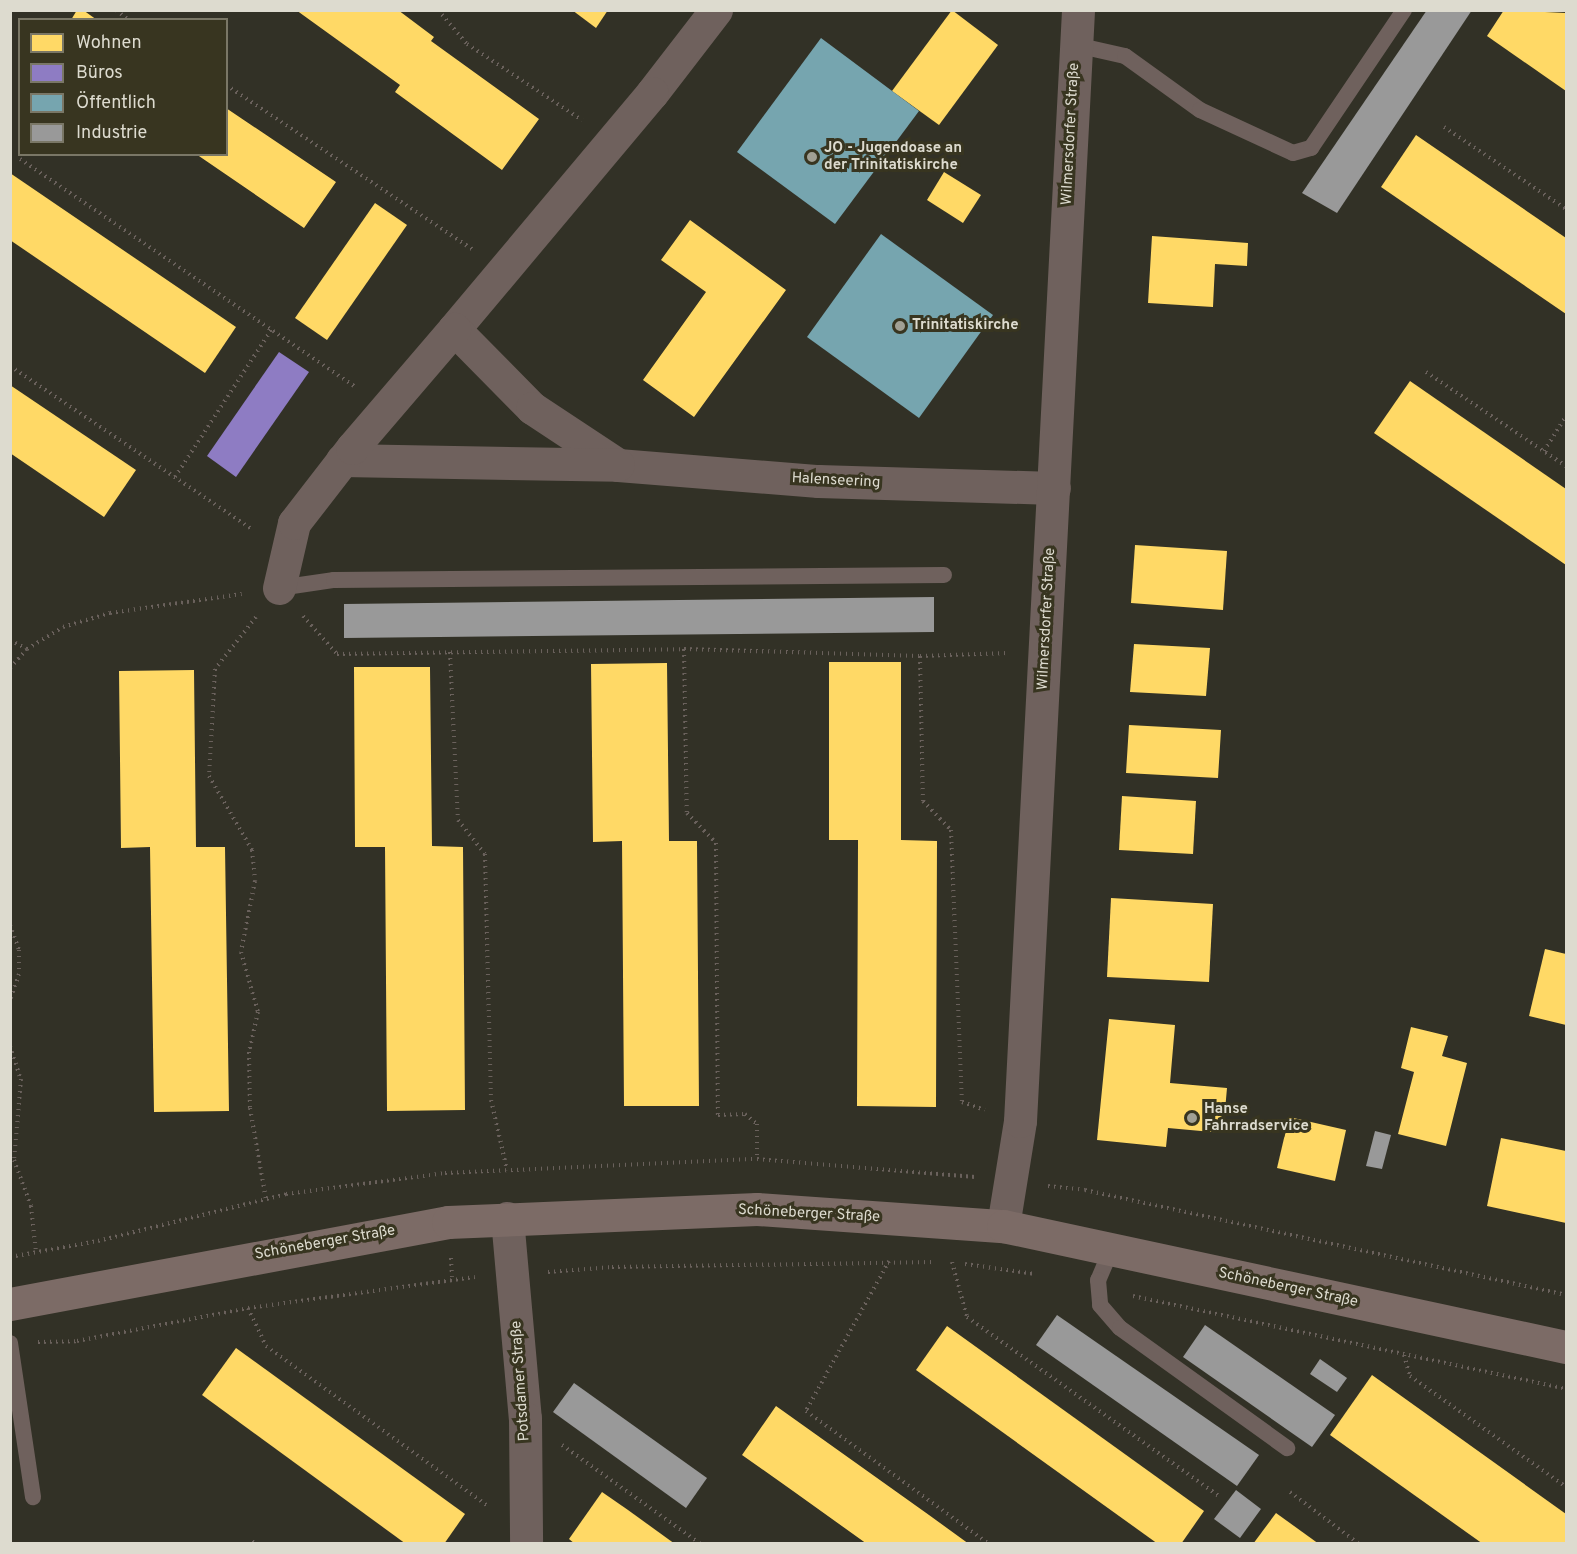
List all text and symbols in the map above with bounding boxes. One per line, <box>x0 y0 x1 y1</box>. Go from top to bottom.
legend <box>18 18 228 156</box>
text: Wohnen <box>76 32 142 55</box>
text: Büros <box>76 62 123 85</box>
street label: Wilmersdorfer Straße <box>1058 62 1084 206</box>
text: Öffentlich <box>76 92 156 115</box>
text: Industrie <box>76 122 147 145</box>
place label: JO - Jugendoase an der Trinitatiskirche <box>824 139 962 174</box>
marker: JO - Jugendoase an der Trinitatiskirche <box>805 150 819 164</box>
place label: Trinitatiskirche <box>912 317 1019 335</box>
marker: Trinitatiskirche <box>893 319 907 333</box>
street label: Halenseering <box>791 470 881 492</box>
street label: Wilmersdorfer Straße <box>1034 547 1060 691</box>
place label: Hanse Fahrradservice <box>1204 1100 1309 1135</box>
marker: Hanse Fahrradservice <box>1185 1111 1199 1125</box>
street label: Schöneberger Straße <box>738 1201 880 1227</box>
street label: Schöneberger Straße <box>253 1222 397 1264</box>
street label: Schöneberger Straße <box>1217 1264 1359 1312</box>
street label: Potsdamer Straße <box>508 1320 534 1442</box>

